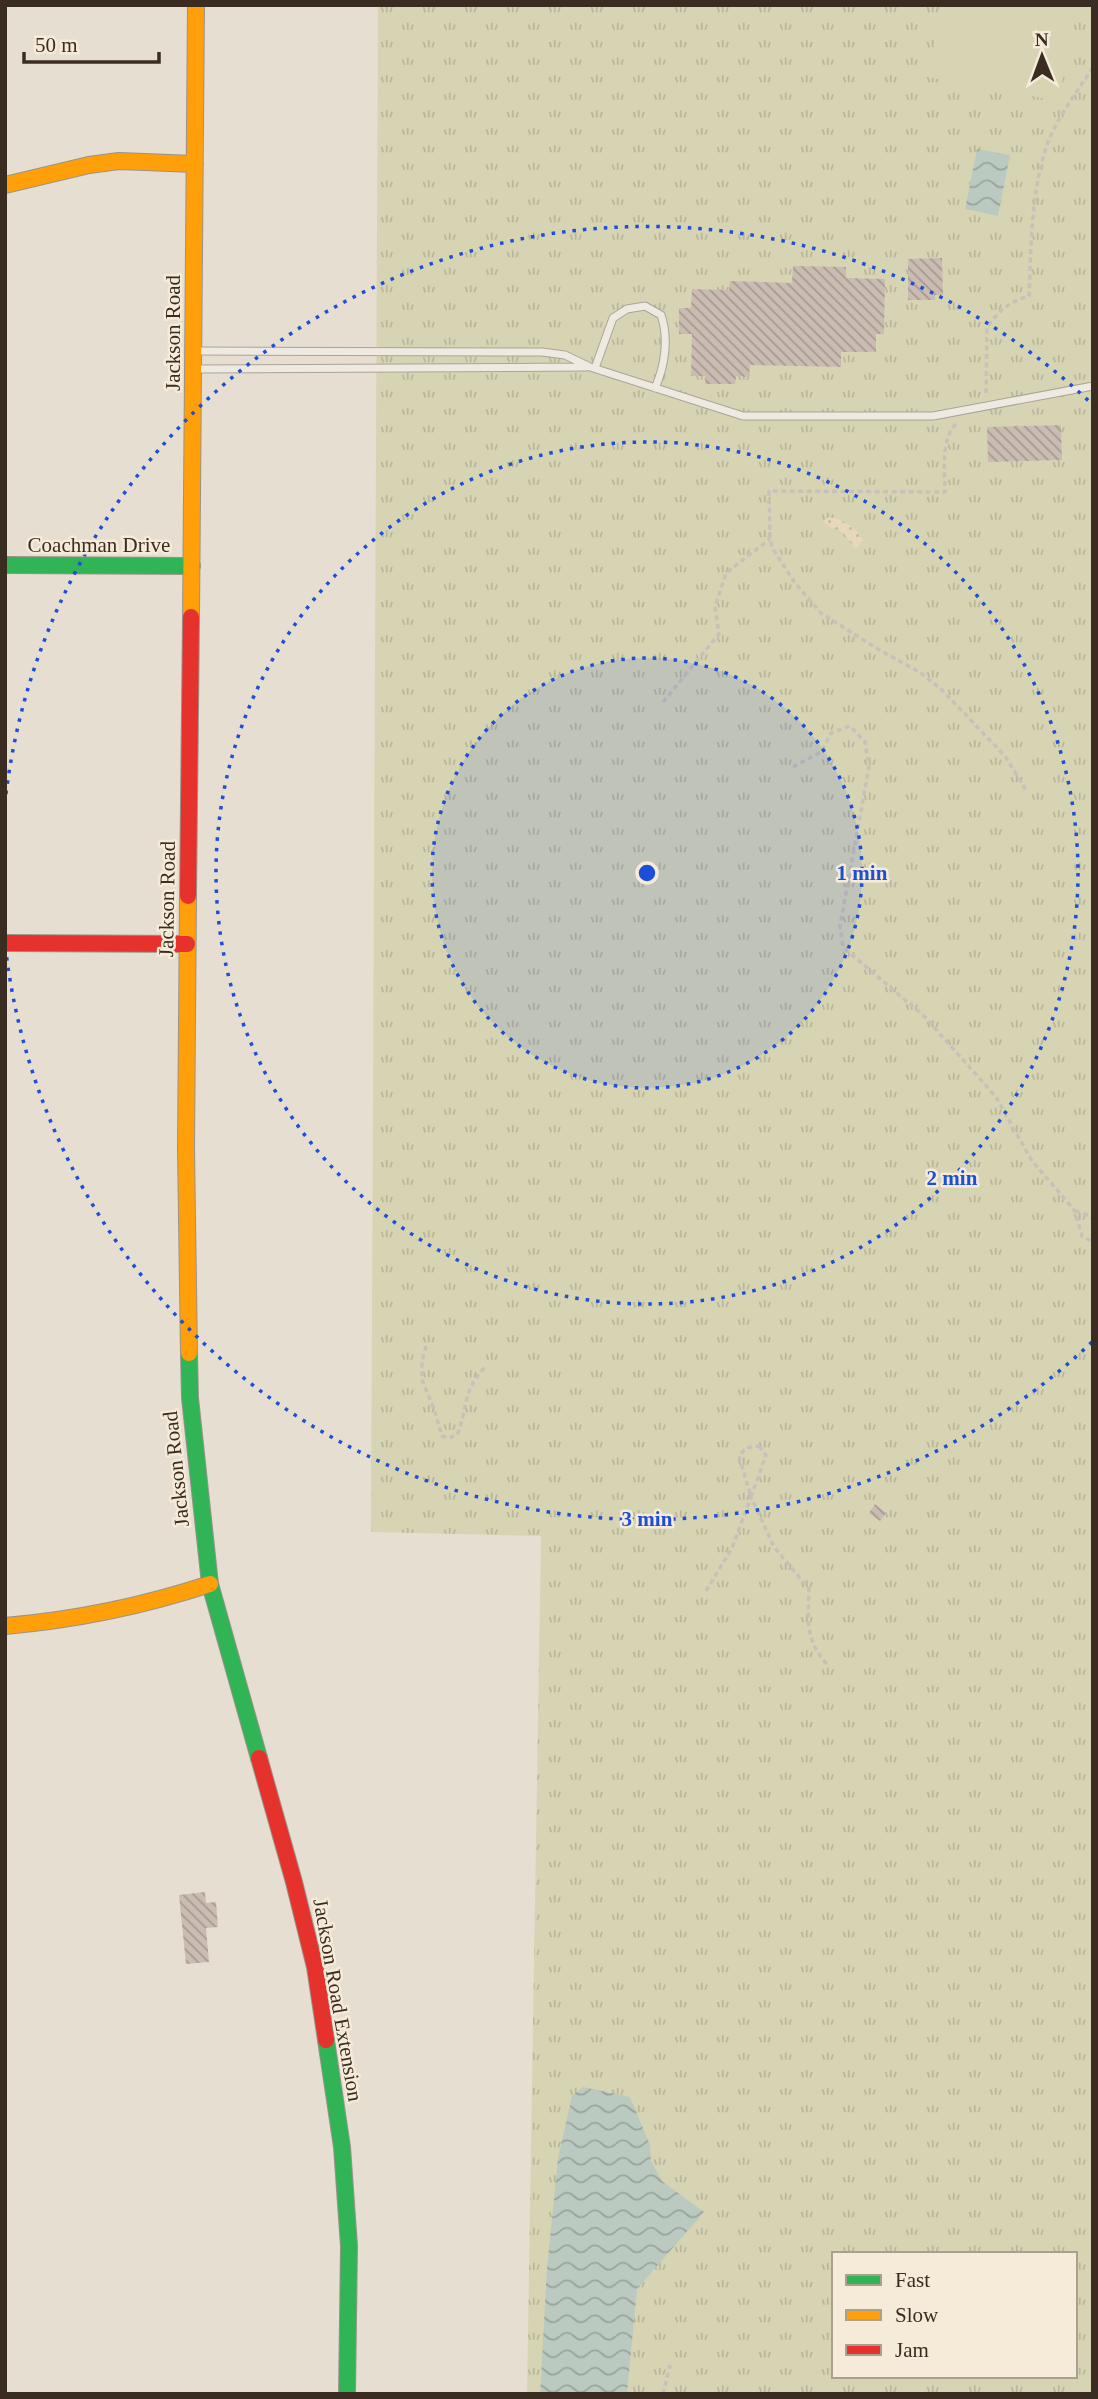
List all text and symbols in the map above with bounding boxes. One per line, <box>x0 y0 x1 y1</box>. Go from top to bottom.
scale bar <box>24 21 159 65</box>
north arrow <box>1007 21 1077 91</box>
text: N <box>1035 29 1049 50</box>
text: 50 m <box>35 33 78 57</box>
street label: Jackson Road <box>161 274 185 391</box>
street label: Coachman Drive <box>28 533 170 557</box>
street label: Jackson Road <box>154 840 180 957</box>
centre of rings <box>635 861 659 885</box>
text: 1 min <box>837 861 888 885</box>
text: 2 min <box>927 1166 978 1190</box>
street label: Jackson Road <box>158 1410 194 1528</box>
text: 3 min <box>622 1507 673 1531</box>
street label: Jackson Road Extension <box>308 1897 368 2104</box>
legend <box>832 2252 1077 2378</box>
text: Fast <box>895 2268 930 2292</box>
text: Slow <box>895 2303 939 2327</box>
text: Jam <box>895 2338 929 2362</box>

